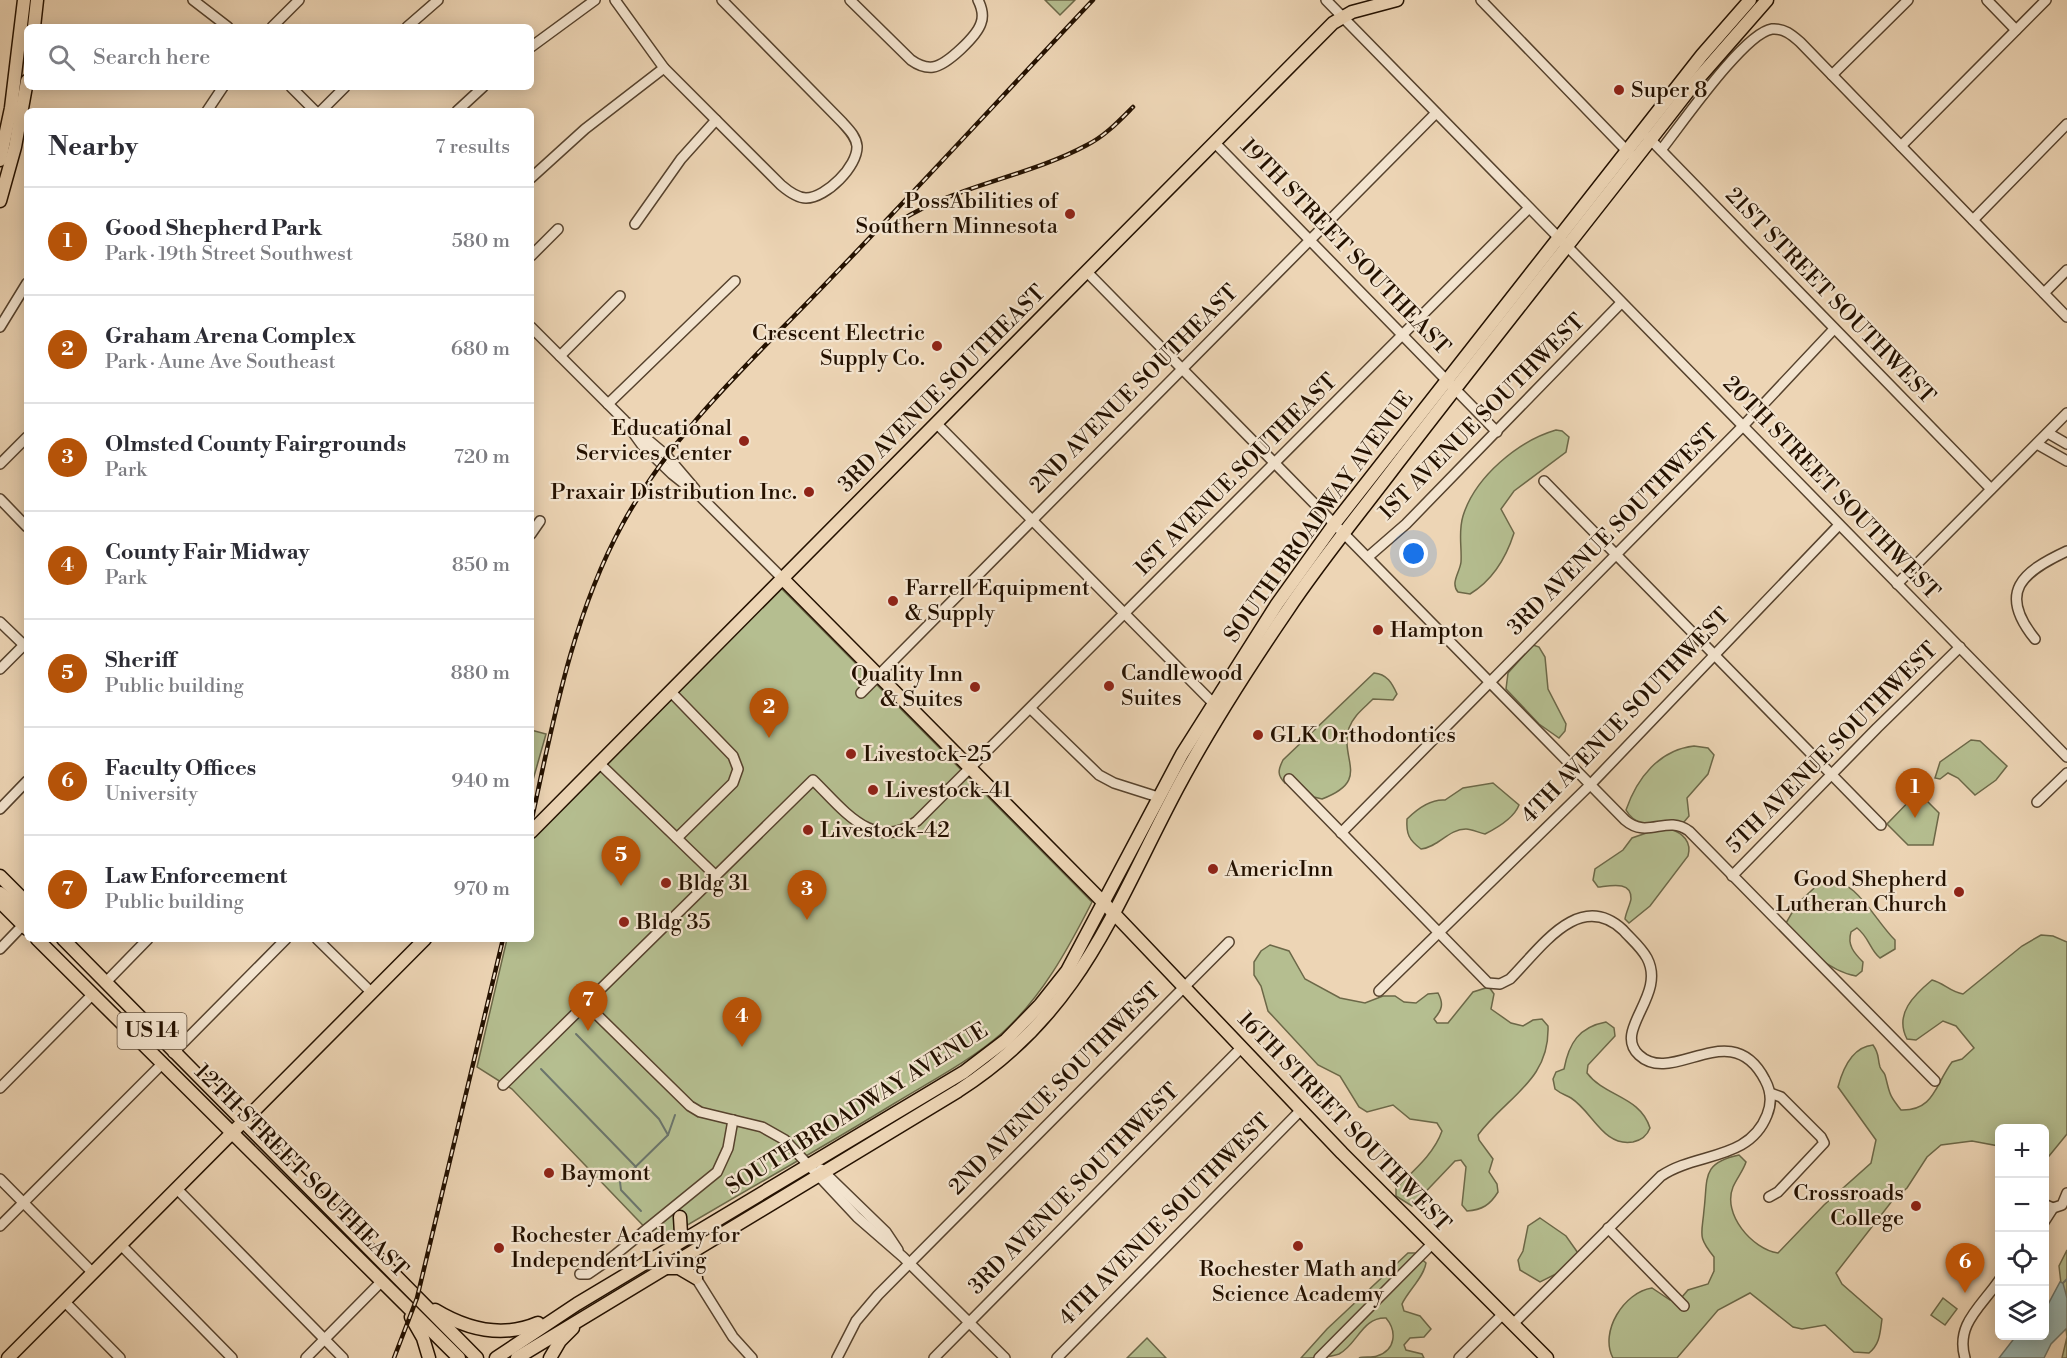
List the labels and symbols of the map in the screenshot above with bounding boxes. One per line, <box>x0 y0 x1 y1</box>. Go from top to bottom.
place label: Super 8 <box>1631 77 1708 104</box>
marker: Super 8 <box>1612 83 1626 97</box>
street label: 19TH STREET SOUTHEAST <box>1234 133 1456 361</box>
street label: 21ST STREET SOUTHWEST <box>1719 182 1941 410</box>
place label: PossAbilities of Southern Minnesota <box>856 188 1059 240</box>
marker: PossAbilities of Southern Minnesota <box>1063 207 1077 221</box>
street label: 2ND AVENUE SOUTHEAST <box>1024 279 1244 499</box>
street label: 3RD AVENUE SOUTHEAST <box>833 280 1051 498</box>
street label: 1ST AVENUE SOUTHWEST <box>1373 308 1591 526</box>
place label: Crescent Electric Supply Co. <box>752 320 925 372</box>
marker: Crescent Electric Supply Co. <box>930 339 944 353</box>
street label: 1ST AVENUE SOUTHEAST <box>1129 368 1343 582</box>
street label: 20TH STREET SOUTHWEST <box>1717 371 1945 605</box>
street label: SOUTH BROADWAY AVENUE <box>1219 386 1419 648</box>
place label: Educational Services Center <box>576 415 732 467</box>
street label: 3RD AVENUE SOUTHWEST <box>1502 419 1724 641</box>
marker: Educational Services Center <box>737 434 751 448</box>
place label: Praxair Distribution Inc. <box>551 479 797 506</box>
marker: Praxair Distribution Inc. <box>802 485 816 499</box>
your location <box>1399 539 1428 568</box>
place label: Farrell Equipment & Supply <box>905 575 1090 627</box>
marker: Farrell Equipment & Supply <box>886 594 900 608</box>
street label: 4TH AVENUE SOUTHWEST <box>1516 603 1736 829</box>
place label: Hampton <box>1390 617 1484 644</box>
marker: Hampton <box>1371 623 1385 637</box>
street label: 5TH AVENUE SOUTHWEST <box>1721 637 1943 859</box>
place label: Candlewood Suites <box>1121 660 1243 712</box>
place label: Quality Inn & Suites <box>851 661 963 713</box>
marker: Candlewood Suites <box>1102 679 1116 693</box>
marker: Quality Inn & Suites <box>968 680 982 694</box>
pin: 2 <box>750 688 788 738</box>
place label: GLK Orthodontics <box>1270 722 1456 749</box>
marker: GLK Orthodontics <box>1251 728 1265 742</box>
place label: Livestock-25 <box>863 741 992 768</box>
marker: Livestock-25 <box>844 747 858 761</box>
pin: 1 <box>1896 768 1934 818</box>
place label: Livestock-41 <box>885 777 1012 804</box>
marker: Livestock-41 <box>866 783 880 797</box>
place label: Livestock-42 <box>820 817 950 844</box>
marker: Livestock-42 <box>801 823 815 837</box>
pin: 5 <box>602 836 640 886</box>
place label: AmericInn <box>1224 856 1333 883</box>
marker: AmericInn <box>1206 862 1220 876</box>
place label: Good Shepherd Lutheran Church <box>1775 866 1947 918</box>
place label: Bldg 31 <box>677 870 750 897</box>
pin: 3 <box>788 870 826 920</box>
marker: Bldg 31 <box>659 876 673 890</box>
marker: Good Shepherd Lutheran Church <box>1952 885 1966 899</box>
place label: Bldg 35 <box>635 909 711 936</box>
marker: Bldg 35 <box>617 915 631 929</box>
street label: 2ND AVENUE SOUTHWEST <box>943 977 1167 1201</box>
pin: 7 <box>568 982 608 1031</box>
pin: 4 <box>722 998 762 1047</box>
street label: 16TH STREET SOUTHWEST <box>1232 1006 1456 1238</box>
road number: US 14 <box>118 1013 186 1049</box>
street label: SOUTH BROADWAY AVENUE <box>721 1017 993 1201</box>
street label: 12TH STREET SOUTHEAST <box>189 1059 413 1283</box>
street label: 3RD AVENUE SOUTHWEST <box>963 1078 1185 1300</box>
street label: 4TH AVENUE SOUTHWEST <box>1053 1108 1277 1332</box>
place label: Baymont <box>560 1160 651 1187</box>
marker: Baymont <box>542 1166 556 1180</box>
place label: Crossroads College <box>1793 1180 1904 1232</box>
marker: Crossroads College <box>1909 1199 1923 1213</box>
place label: Rochester Academy for Independent Living <box>511 1222 740 1274</box>
marker: Rochester Math and Science Academy <box>1291 1239 1305 1253</box>
marker: Rochester Academy for Independent Living <box>492 1241 506 1255</box>
pin: 6 <box>1946 1244 1984 1293</box>
place label: Rochester Math and Science Academy <box>1199 1256 1398 1308</box>

